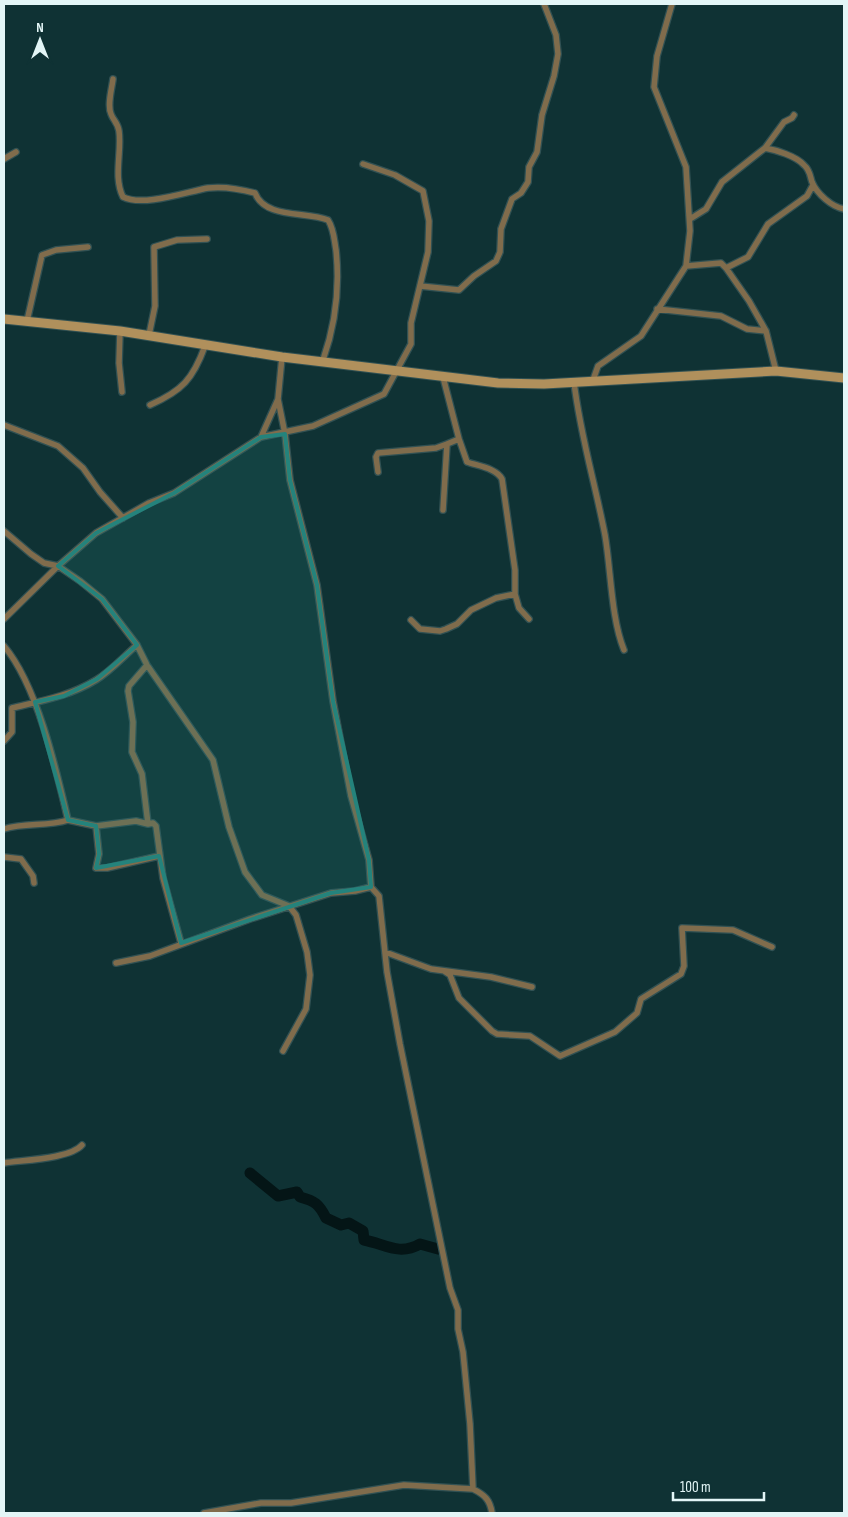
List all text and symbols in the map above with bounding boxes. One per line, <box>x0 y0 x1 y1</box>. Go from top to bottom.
north arrow <box>15 15 65 65</box>
text: N <box>36 19 44 36</box>
scale bar <box>673 1470 764 1502</box>
text: 100 m <box>680 1478 711 1497</box>

